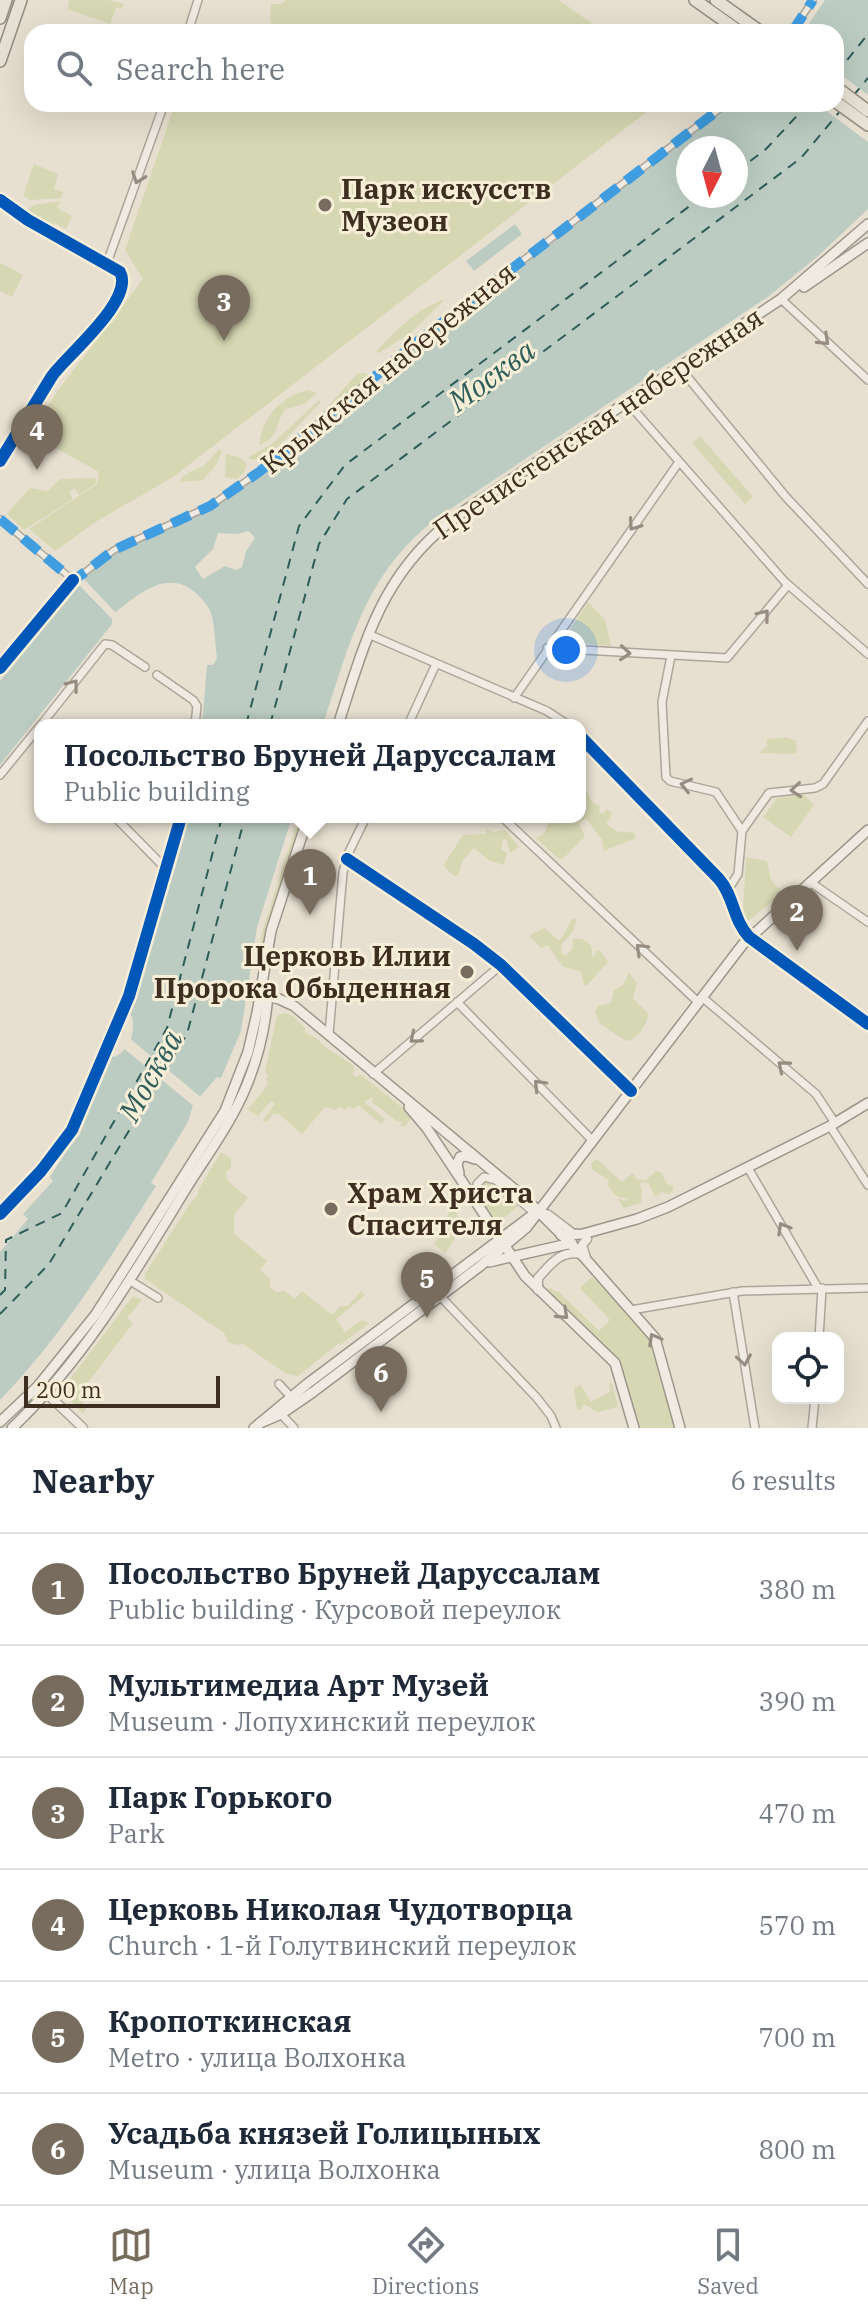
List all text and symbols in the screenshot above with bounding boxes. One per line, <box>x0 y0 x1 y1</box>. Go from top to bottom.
search box <box>24 24 844 112</box>
icon: search <box>52 46 96 90</box>
text: Search here <box>116 49 285 88</box>
north arrow <box>676 136 748 208</box>
one-way arrow <box>132 170 148 184</box>
place label: Парк искусств Музеон <box>341 170 551 239</box>
marker: Парк искусств Музеон <box>316 196 334 214</box>
street label: Крымская набережная <box>253 253 523 482</box>
pin: 3 <box>198 275 250 341</box>
street label: Пречистенская набережная <box>426 298 770 547</box>
water label: Москва <box>439 330 543 420</box>
one-way arrow <box>815 330 830 344</box>
pin: 4 <box>11 404 63 470</box>
one-way arrow <box>629 517 644 531</box>
one-way arrow <box>754 610 769 624</box>
your location <box>546 630 586 670</box>
one-way arrow <box>619 644 632 661</box>
one-way arrow <box>64 679 78 694</box>
popup <box>34 719 586 823</box>
text: Посольство Бруней Даруссалам <box>64 735 556 774</box>
text: Public building <box>64 774 250 808</box>
one-way arrow <box>680 777 694 794</box>
one-way arrow <box>789 781 802 798</box>
pin: 1 <box>284 849 336 915</box>
pin: 2 <box>771 885 823 951</box>
place label: Церковь Илии Пророка Обыденная <box>154 937 451 1006</box>
one-way arrow <box>636 944 651 958</box>
marker: Церковь Илии Пророка Обыденная <box>458 963 476 981</box>
water label: Москва <box>108 1022 191 1129</box>
one-way arrow <box>410 1028 425 1043</box>
one-way arrow <box>778 1061 793 1076</box>
one-way arrow <box>533 1080 548 1094</box>
place label: Храм Христа Спасителя <box>347 1174 533 1243</box>
marker: Храм Христа Спасителя <box>322 1200 340 1218</box>
one-way arrow <box>777 1222 793 1237</box>
pin: 5 <box>401 1252 453 1318</box>
one-way arrow <box>554 1305 569 1319</box>
map controls <box>772 1332 844 1404</box>
button: locate <box>772 1332 844 1404</box>
one-way arrow <box>648 1333 664 1348</box>
pin: 6 <box>355 1346 407 1412</box>
one-way arrow <box>735 1353 752 1367</box>
scale bar <box>24 1372 220 1408</box>
text: 200 m <box>36 1375 102 1404</box>
text: Nearby <box>32 1458 154 1502</box>
text: 6 results <box>730 1463 836 1497</box>
text: Посольство Бруней Даруссалам <box>108 1553 600 1592</box>
text: 1 <box>50 1572 66 1606</box>
text: 380 m <box>758 1572 836 1606</box>
text: Public building · Курсовой переулок <box>108 1592 561 1626</box>
text: Мультимедиа Арт Музей <box>108 1665 489 1704</box>
text: 2 <box>50 1684 66 1718</box>
text: 390 m <box>758 1684 836 1718</box>
text: Museum · Лопухинский переулок <box>108 1704 536 1738</box>
text: Парк Горького <box>108 1777 332 1816</box>
text: 3 <box>50 1796 66 1830</box>
text: 470 m <box>758 1796 836 1830</box>
text: Park <box>108 1816 165 1850</box>
text: Церковь Николая Чудотворца <box>108 1889 573 1928</box>
text: 4 <box>50 1908 66 1942</box>
text: 570 m <box>758 1908 836 1942</box>
text: Church · 1-й Голутвинский переулок <box>108 1928 576 1962</box>
text: Кропоткинская <box>108 2001 352 2040</box>
text: 5 <box>50 2020 66 2054</box>
text: 700 m <box>758 2020 836 2054</box>
text: Metro · улица Волхонка <box>108 2040 406 2074</box>
text: Усадьба князей Голицыных <box>108 2113 540 2152</box>
text: 6 <box>50 2132 66 2166</box>
text: 800 m <box>758 2132 836 2166</box>
text: Museum · улица Волхонка <box>108 2152 441 2186</box>
tab: Map <box>109 2223 154 2300</box>
tab: Directions <box>372 2223 479 2300</box>
tab: Saved <box>697 2223 759 2300</box>

